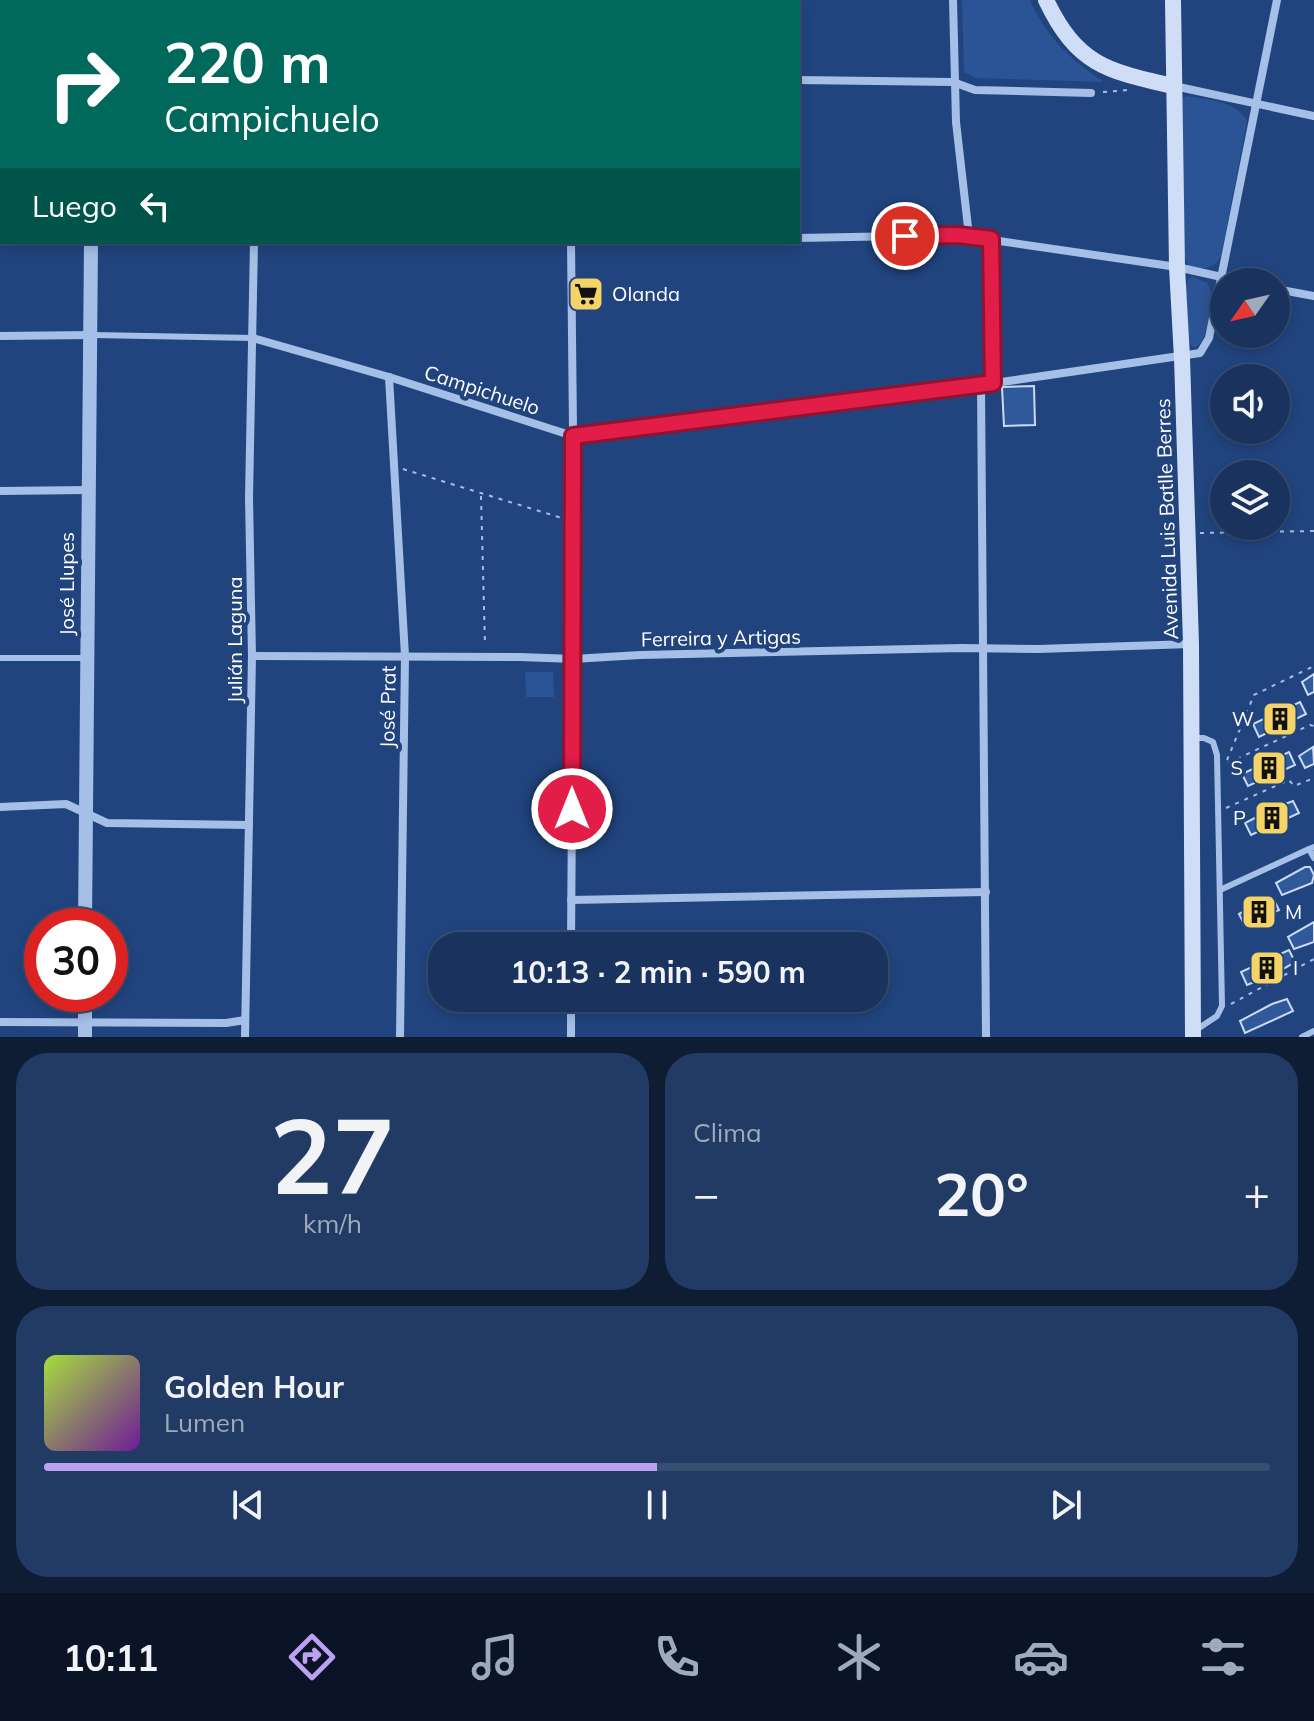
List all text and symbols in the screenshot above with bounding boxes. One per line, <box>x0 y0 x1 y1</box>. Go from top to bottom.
text: 220 m <box>164 27 331 97</box>
icon: right <box>32 32 136 136</box>
text: Campichuelo <box>164 96 380 141</box>
icon: left <box>133 184 177 228</box>
text: Luego <box>32 187 117 225</box>
pin <box>871 202 939 270</box>
icon: arrive <box>883 214 927 258</box>
north arrow <box>1210 268 1290 348</box>
map controls <box>1210 268 1290 540</box>
supermarket icon: Olanda <box>567 275 605 313</box>
place label: Olanda <box>612 281 680 306</box>
street label: Campichuelo <box>421 359 543 420</box>
button: sound <box>1210 364 1290 444</box>
street label: Avenida Luis Batlle Berres <box>1150 398 1183 640</box>
button: layers <box>1210 460 1290 540</box>
street label: José Llupes <box>54 532 79 636</box>
street label: Julián Laguna <box>222 577 247 703</box>
street label: Ferreira y Artigas <box>641 624 801 651</box>
street label: José Prat <box>374 665 401 749</box>
building icon: W <box>1261 700 1299 738</box>
place label: W <box>1232 706 1254 731</box>
building icon: S <box>1250 749 1288 787</box>
place label: S <box>1231 755 1243 780</box>
position arrow <box>530 767 614 851</box>
building icon: P <box>1253 799 1291 837</box>
place label: P <box>1233 805 1246 830</box>
building icon: M <box>1240 893 1278 931</box>
place label: M <box>1285 899 1302 924</box>
speed limit sign: 30 <box>24 908 128 1012</box>
building icon: I <box>1248 949 1286 987</box>
text: 10:13 · 2 min · 590 m <box>510 953 806 991</box>
place label: I <box>1293 955 1298 980</box>
text: 27 <box>270 1089 395 1220</box>
text: Clima <box>693 1116 762 1149</box>
text: 20° <box>934 1156 1029 1231</box>
text: − <box>693 1166 719 1221</box>
text: + <box>1244 1166 1270 1221</box>
text: km/h <box>303 1207 362 1240</box>
text: Golden Hour <box>164 1368 344 1406</box>
text: Lumen <box>164 1406 245 1439</box>
icon: previous <box>226 1483 270 1527</box>
icon: pause <box>635 1483 679 1527</box>
icon: next <box>1044 1483 1088 1527</box>
icon: directions <box>284 1629 340 1685</box>
icon: music <box>467 1629 523 1685</box>
icon: phone <box>649 1629 705 1685</box>
icon: climate <box>831 1629 887 1685</box>
icon: car <box>1013 1629 1069 1685</box>
icon: filters <box>1195 1629 1251 1685</box>
text: 10:11 <box>63 1635 158 1680</box>

